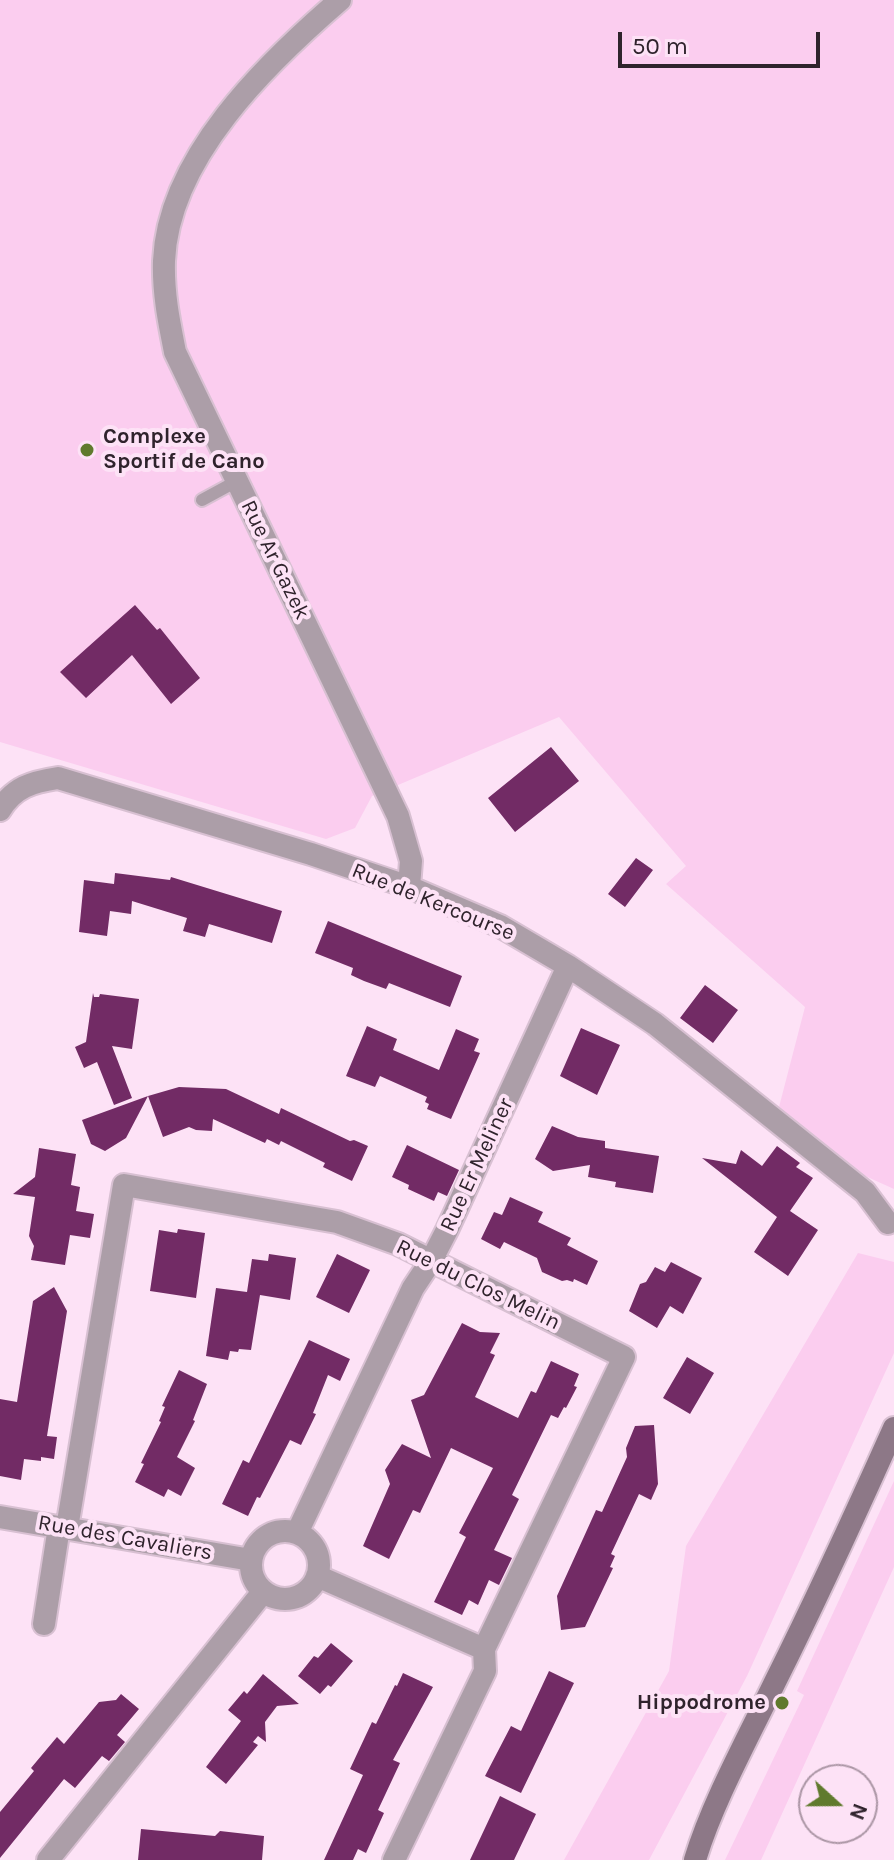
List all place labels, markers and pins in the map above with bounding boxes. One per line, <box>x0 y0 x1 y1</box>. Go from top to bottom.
place label: Complexe Sportif de Cano <box>103 424 265 476</box>
marker: Complexe Sportif de Cano <box>78 441 96 459</box>
place label: Hippodrome <box>637 1690 766 1716</box>
marker: Hippodrome <box>773 1694 791 1712</box>

